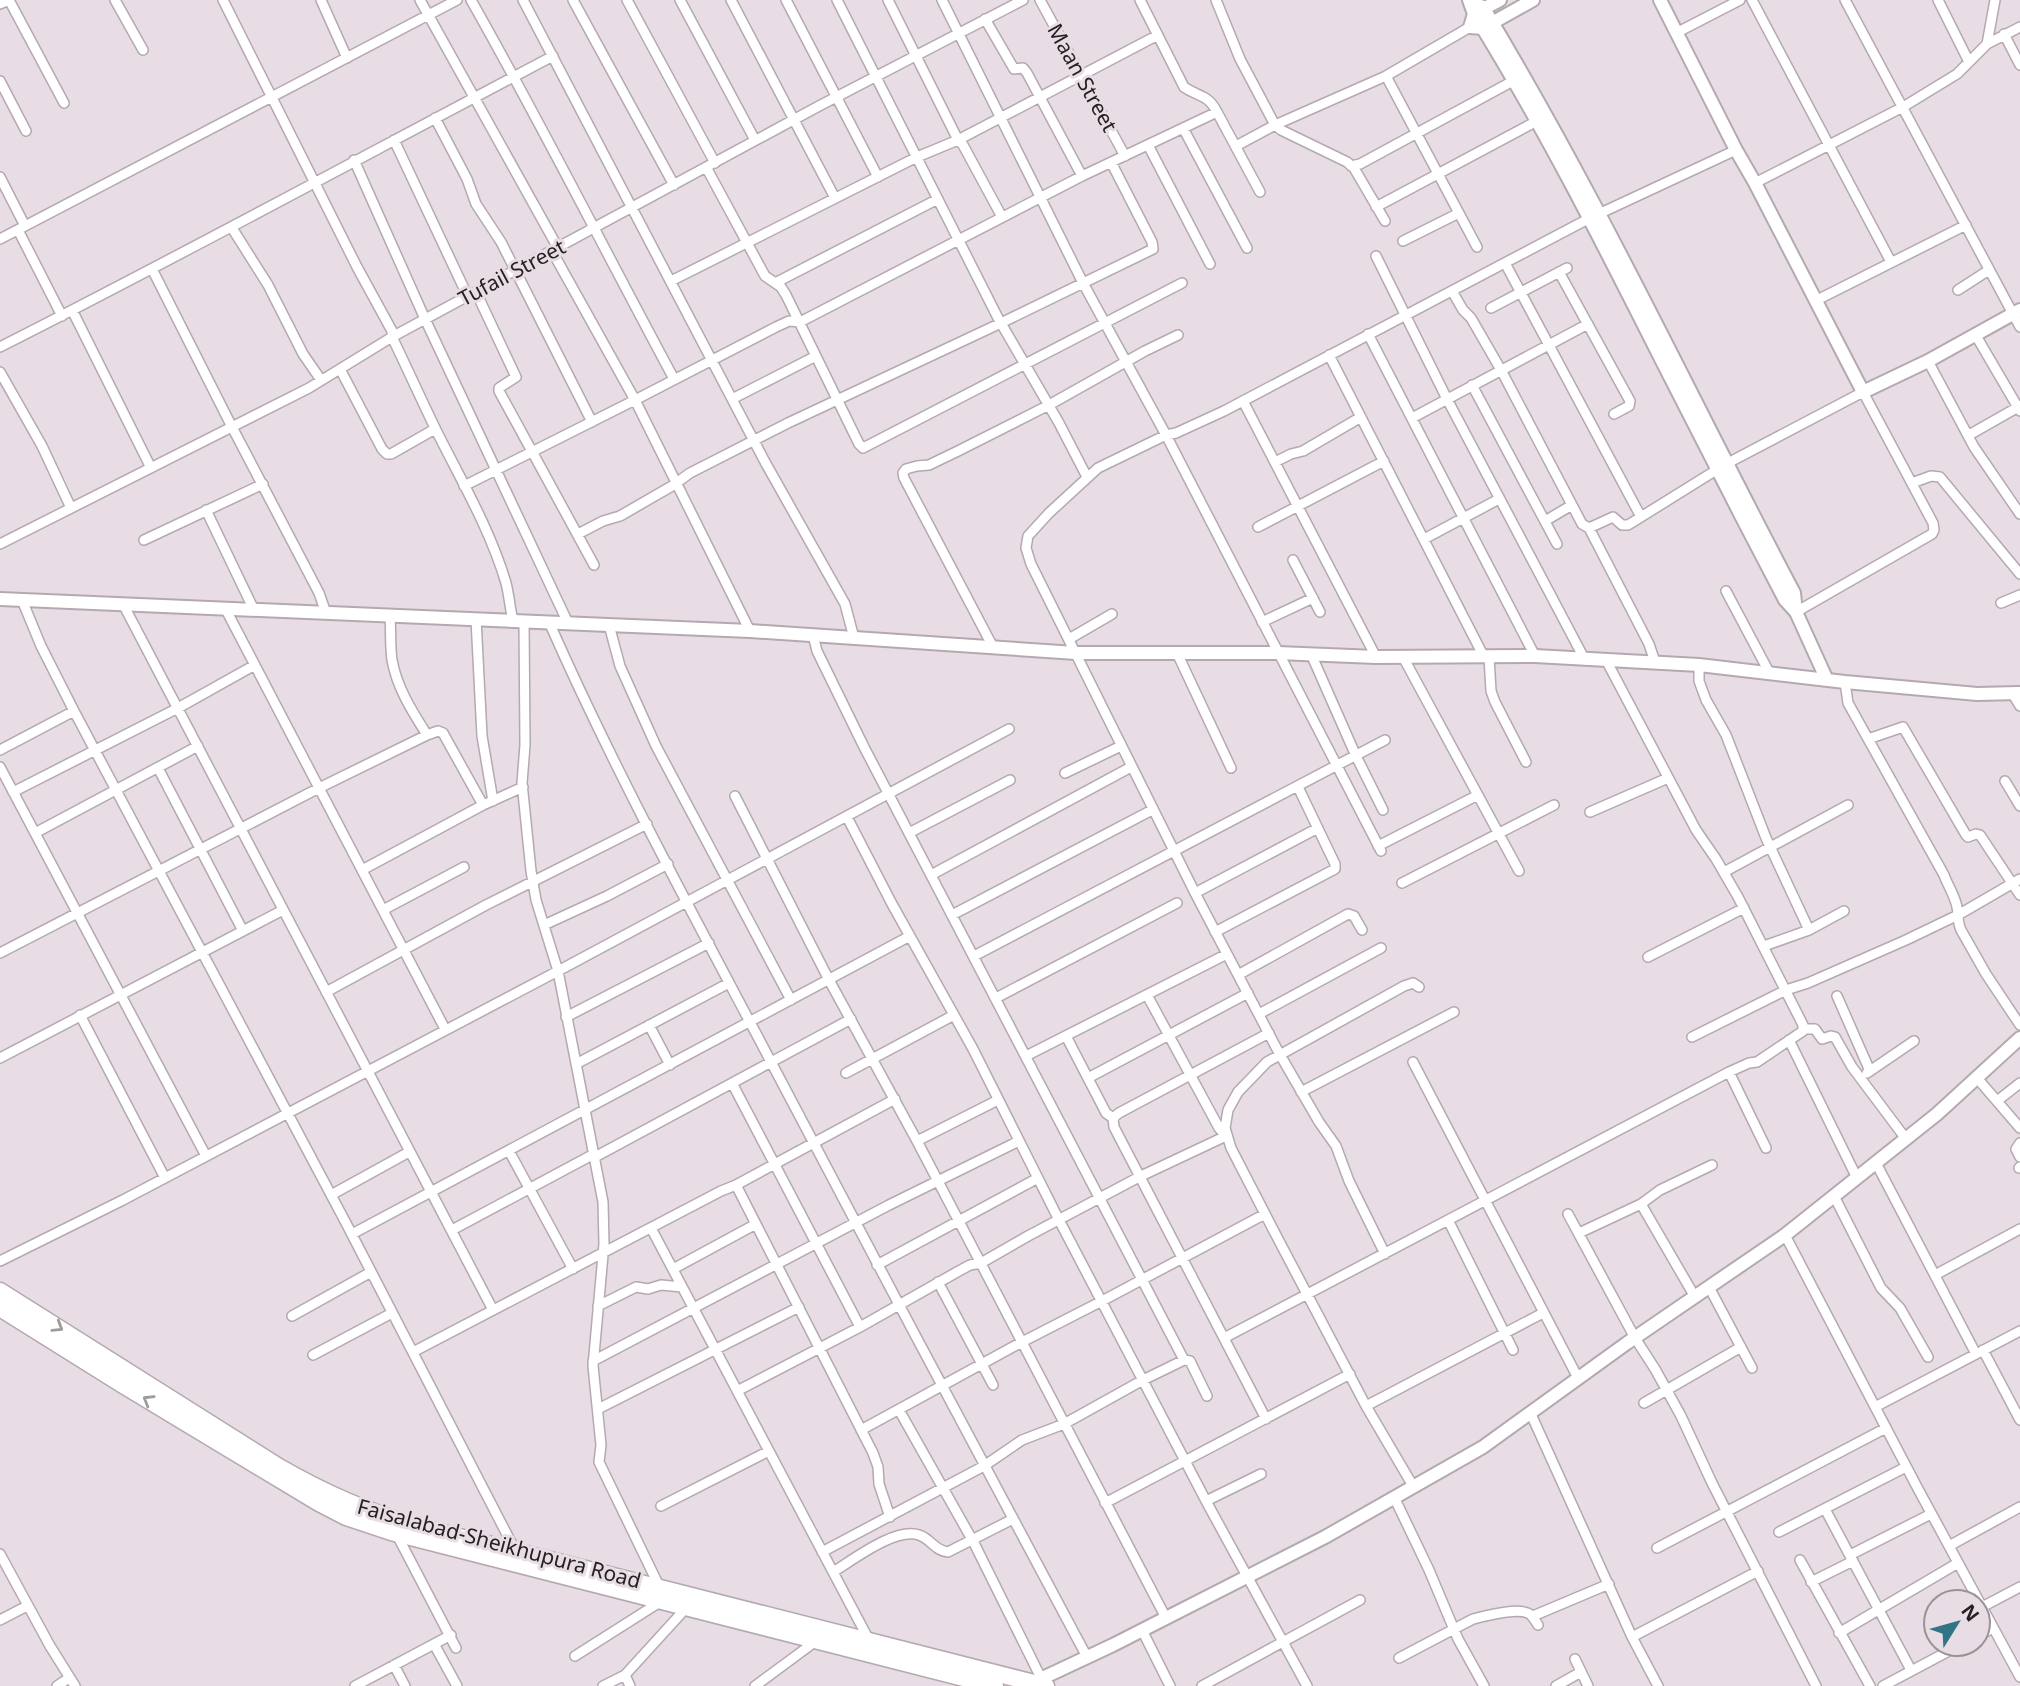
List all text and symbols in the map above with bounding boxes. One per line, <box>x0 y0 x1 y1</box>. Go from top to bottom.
street label: Maan Street <box>1042 18 1124 137</box>
street label: Tufail Street <box>453 232 570 312</box>
one-way arrow <box>50 1319 63 1332</box>
one-way arrow <box>142 1395 155 1408</box>
street label: Faisalabad-Sheikhupura Road <box>354 1492 644 1594</box>
north arrow <box>1922 1588 1992 1658</box>
text: N <box>1956 1599 1986 1627</box>

